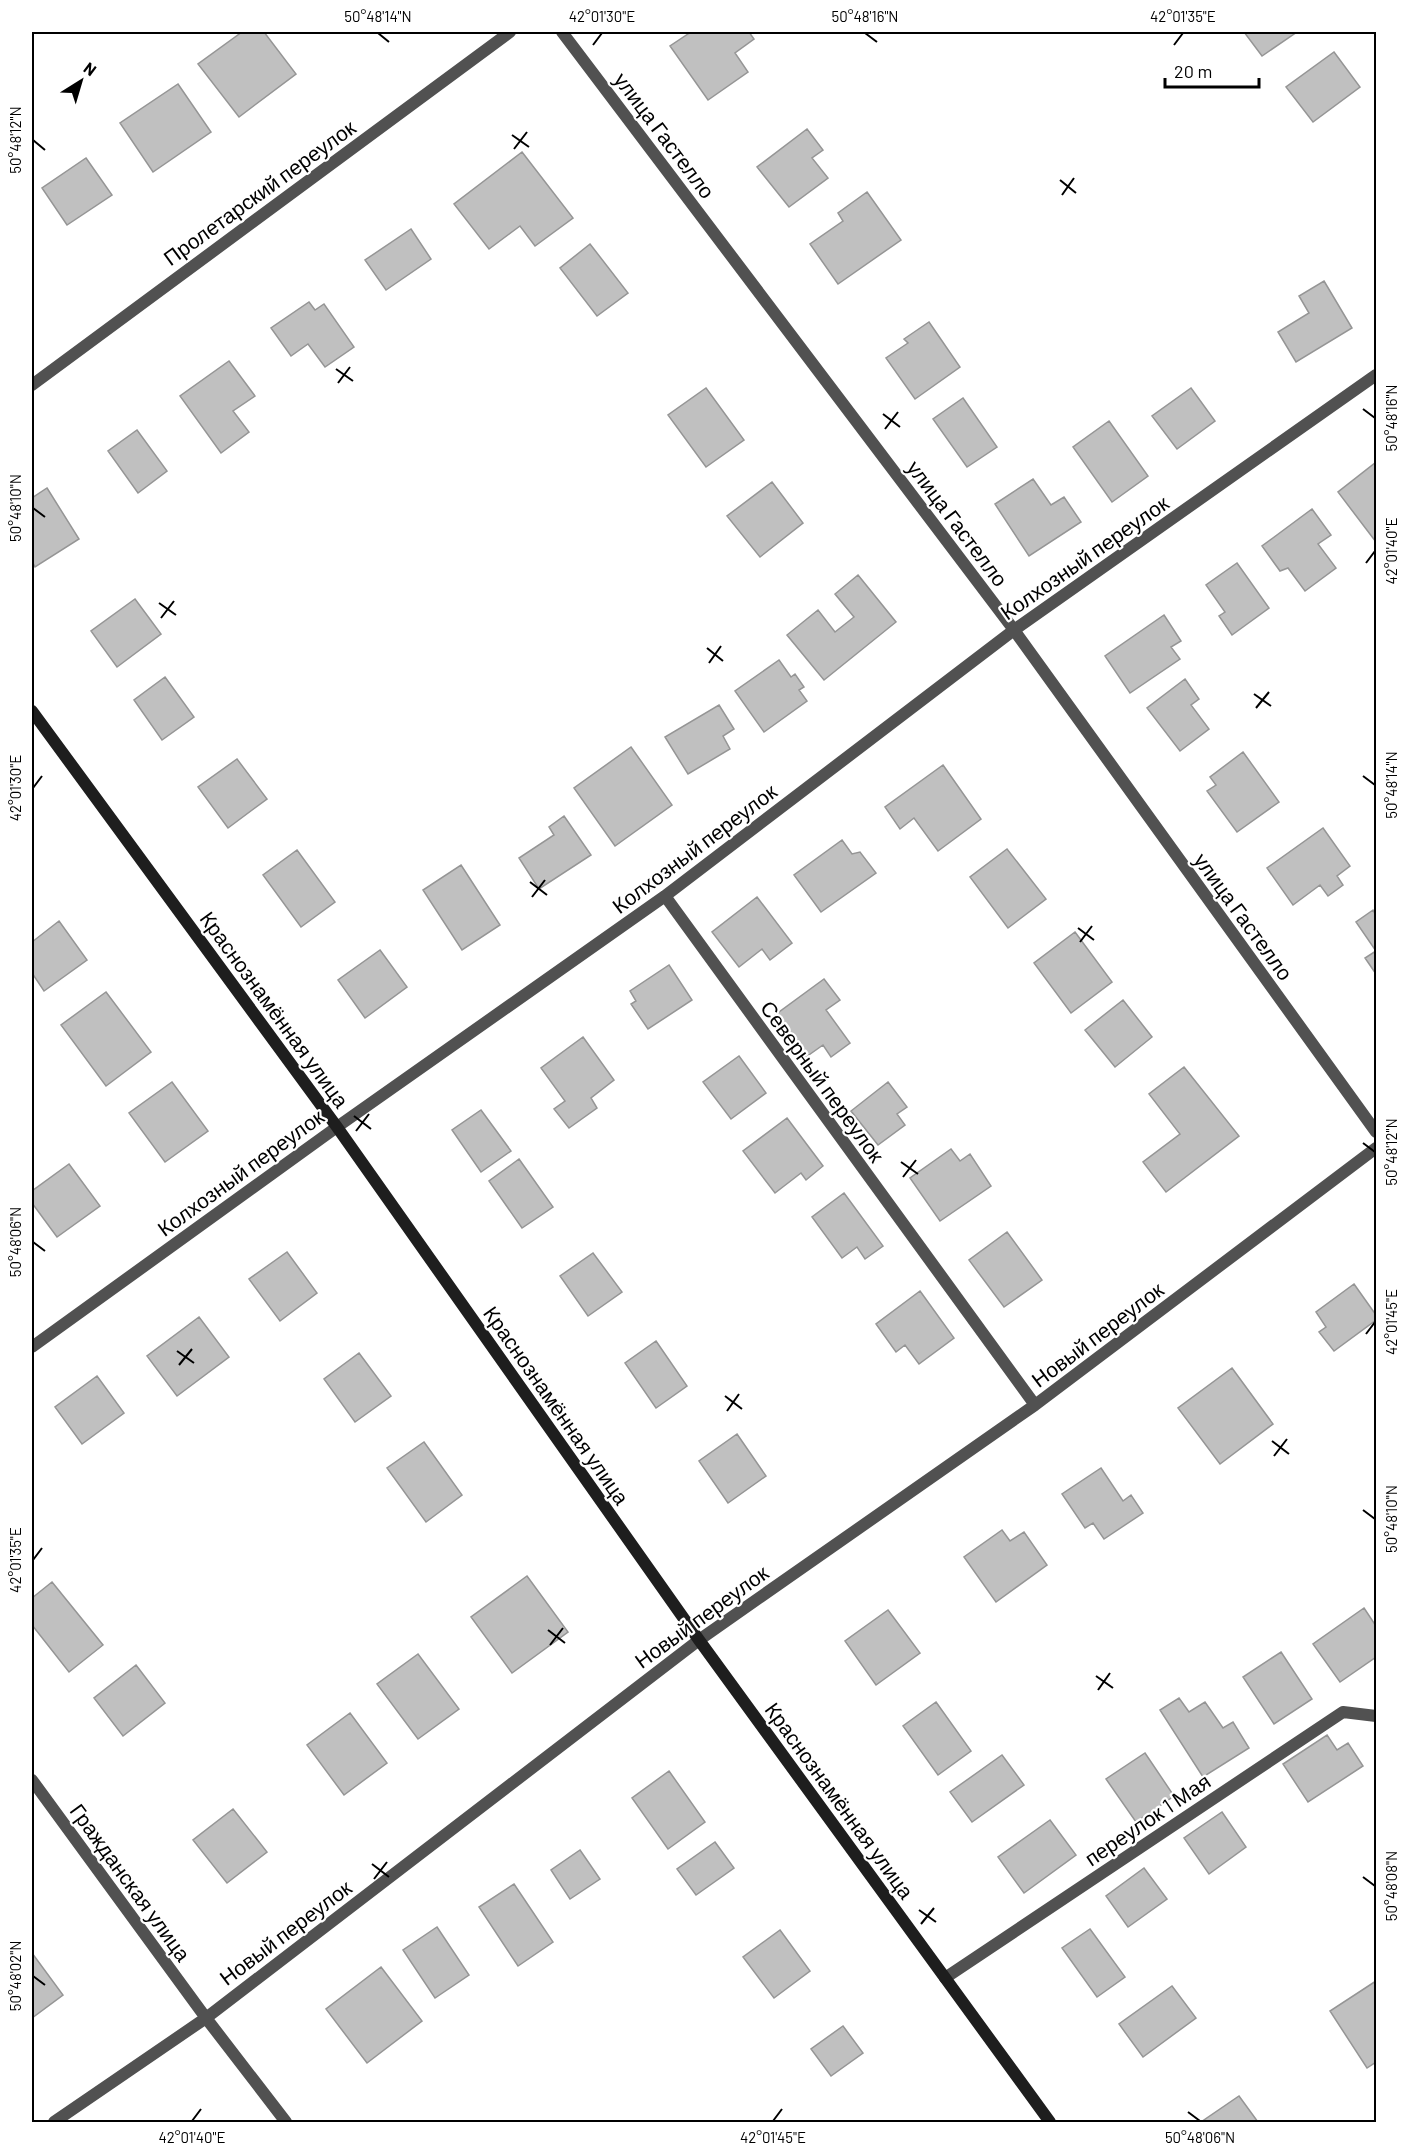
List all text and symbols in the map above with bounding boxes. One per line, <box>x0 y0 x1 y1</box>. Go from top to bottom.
text: 50°48'14"N <box>344 7 412 25</box>
text: 42°01'30"E <box>569 7 635 25</box>
text: 50°48'16"N <box>831 7 899 25</box>
text: 42°01'35"E <box>1150 7 1216 25</box>
north arrow <box>51 51 111 111</box>
scale bar <box>1165 51 1260 89</box>
text: N <box>80 58 100 79</box>
text: 20 m <box>1174 60 1212 82</box>
street label: улица Гастелло <box>610 67 720 203</box>
text: 50°48'12"N <box>6 106 24 174</box>
street label: Пролетарский переулок <box>158 114 360 270</box>
text: 50°48'16"N <box>1382 384 1400 452</box>
street label: улица Гастелло <box>903 455 1013 591</box>
text: 50°48'10"N <box>6 474 24 542</box>
street label: Колхозный переулок <box>995 489 1173 624</box>
text: 42°01'40"E <box>1382 518 1400 584</box>
text: 50°48'14"N <box>1382 751 1400 819</box>
text: 42°01'30"E <box>6 755 24 821</box>
street label: Колхозный переулок <box>607 778 782 918</box>
street label: улица Гастелло <box>1189 848 1299 984</box>
street label: Краснознамённая улица <box>195 906 355 1112</box>
street label: Северный переулок <box>756 995 890 1167</box>
street label: Колхозный переулок <box>152 1103 329 1241</box>
text: 50°48'12"N <box>1382 1118 1400 1186</box>
text: 50°48'06"N <box>6 1207 24 1277</box>
street label: Новый переулок <box>1026 1276 1169 1392</box>
text: 42°01'45"E <box>1382 1289 1400 1355</box>
street label: Краснознамённая улица <box>479 1301 635 1509</box>
text: 50°48'10"N <box>1382 1485 1400 1553</box>
text: 42°01'35"E <box>6 1527 24 1593</box>
street label: Новый переулок <box>630 1559 773 1673</box>
street label: Краснознамённая улица <box>760 1697 920 1903</box>
street label: переулок 1 Мая <box>1079 1768 1215 1870</box>
street label: Гражданская улица <box>66 1798 197 1966</box>
text: 50°48'08"N <box>1382 1851 1400 1921</box>
street label: Новый переулок <box>214 1874 357 1990</box>
text: 50°48'02"N <box>6 1941 24 2011</box>
text: 42°01'40"E <box>159 2128 225 2146</box>
text: 42°01'45"E <box>740 2128 806 2146</box>
text: 50°48'06"N <box>1165 2128 1235 2146</box>

